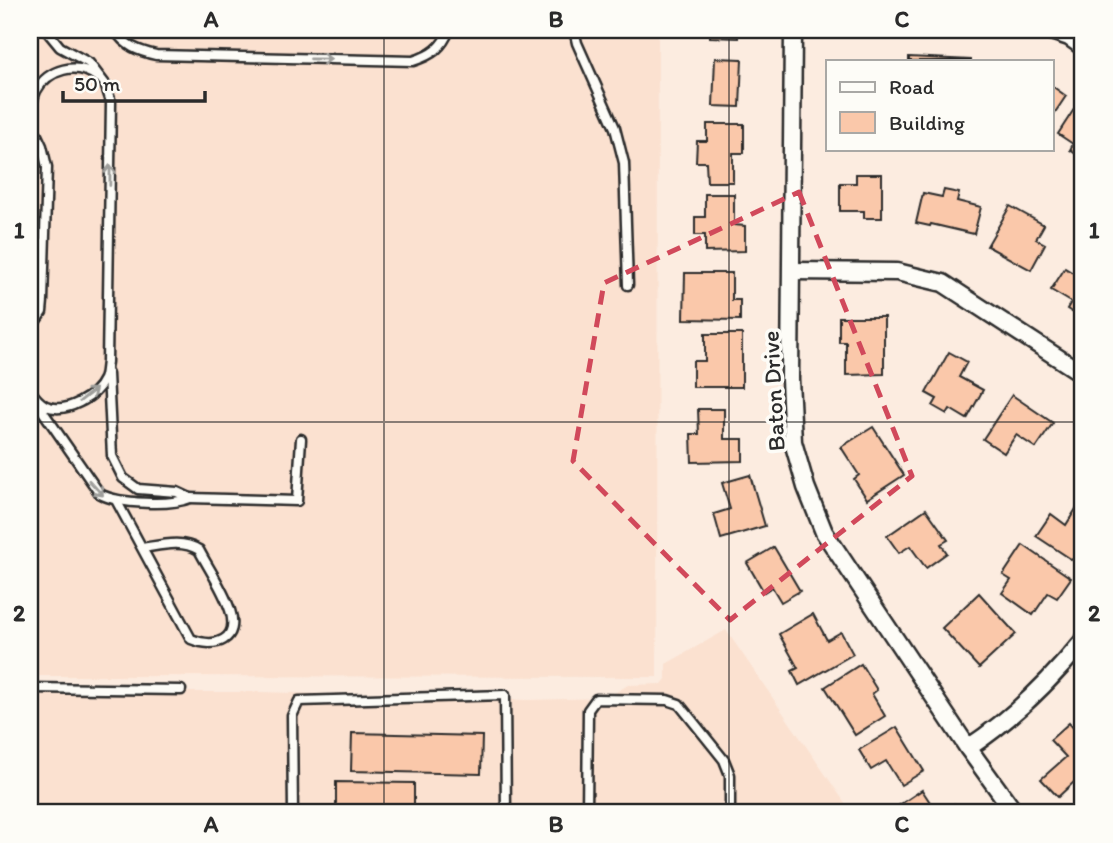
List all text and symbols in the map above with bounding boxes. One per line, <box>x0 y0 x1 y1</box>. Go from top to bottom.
text: A <box>203 5 219 33</box>
text: B <box>549 5 564 33</box>
text: C <box>895 5 910 33</box>
one-way arrow <box>309 52 332 65</box>
scale bar <box>63 60 205 104</box>
legend <box>826 60 1054 150</box>
text: 50 m <box>74 71 121 96</box>
text: Road <box>889 74 935 99</box>
text: Building <box>889 110 965 135</box>
one-way arrow <box>103 164 117 187</box>
text: 1 <box>14 216 25 244</box>
text: 1 <box>1089 216 1100 244</box>
street label: Baton Drive <box>755 330 791 452</box>
one-way arrow <box>78 387 97 402</box>
one-way arrow <box>87 478 104 496</box>
text: 2 <box>13 599 26 627</box>
text: 2 <box>1088 599 1101 627</box>
text: A <box>203 810 219 838</box>
text: B <box>549 810 564 838</box>
text: C <box>895 810 910 838</box>

